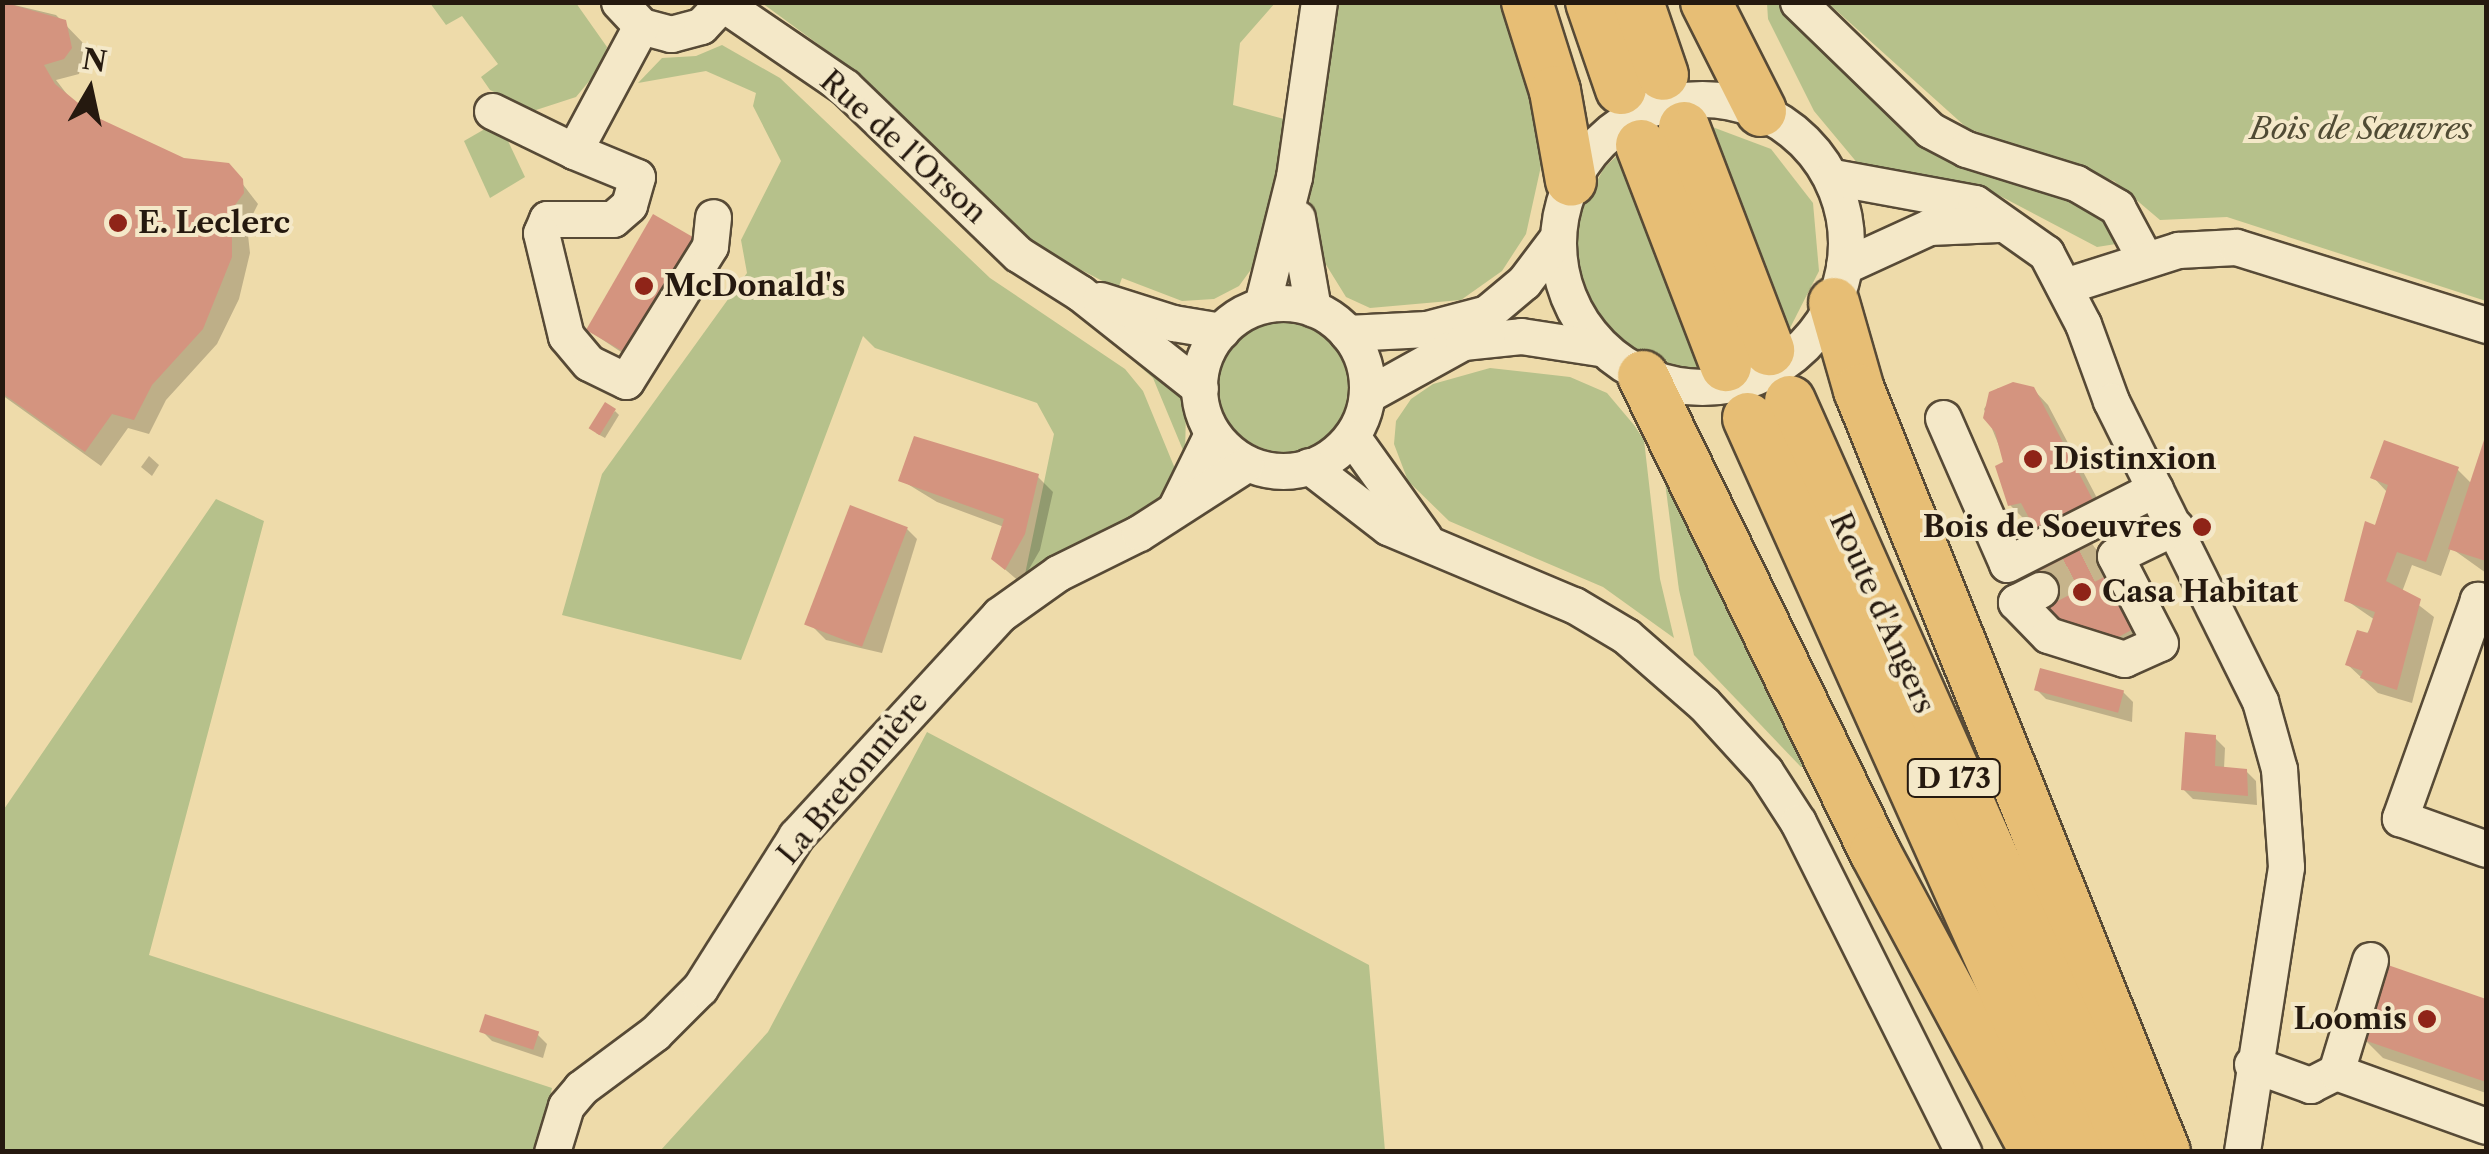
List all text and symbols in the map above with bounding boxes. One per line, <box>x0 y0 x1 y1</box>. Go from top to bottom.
north arrow <box>40 40 140 140</box>
text: N <box>80 42 109 79</box>
street label: Rue de l'Orson <box>812 63 994 231</box>
park label: Bois de Sœuvres <box>2250 111 2472 147</box>
place label: E. Leclerc <box>138 205 290 241</box>
marker: E. Leclerc <box>107 212 129 234</box>
place label: McDonald's <box>664 268 845 304</box>
marker: McDonald's <box>633 275 655 297</box>
place label: Distinxion <box>2053 441 2217 477</box>
marker: Distinxion <box>2022 448 2044 470</box>
street label: Route d'Angers <box>1822 507 1942 719</box>
place label: Bois de Soeuvres <box>1923 509 2182 545</box>
marker: Bois de Soeuvres <box>2191 516 2213 538</box>
place label: Casa Habitat <box>2102 574 2299 610</box>
marker: Casa Habitat <box>2071 581 2093 603</box>
street label: La Bretonnière <box>770 684 936 872</box>
road number: D 173 <box>1906 755 2002 801</box>
place label: Loomis <box>2294 1001 2407 1037</box>
marker: Loomis <box>2416 1008 2438 1030</box>

